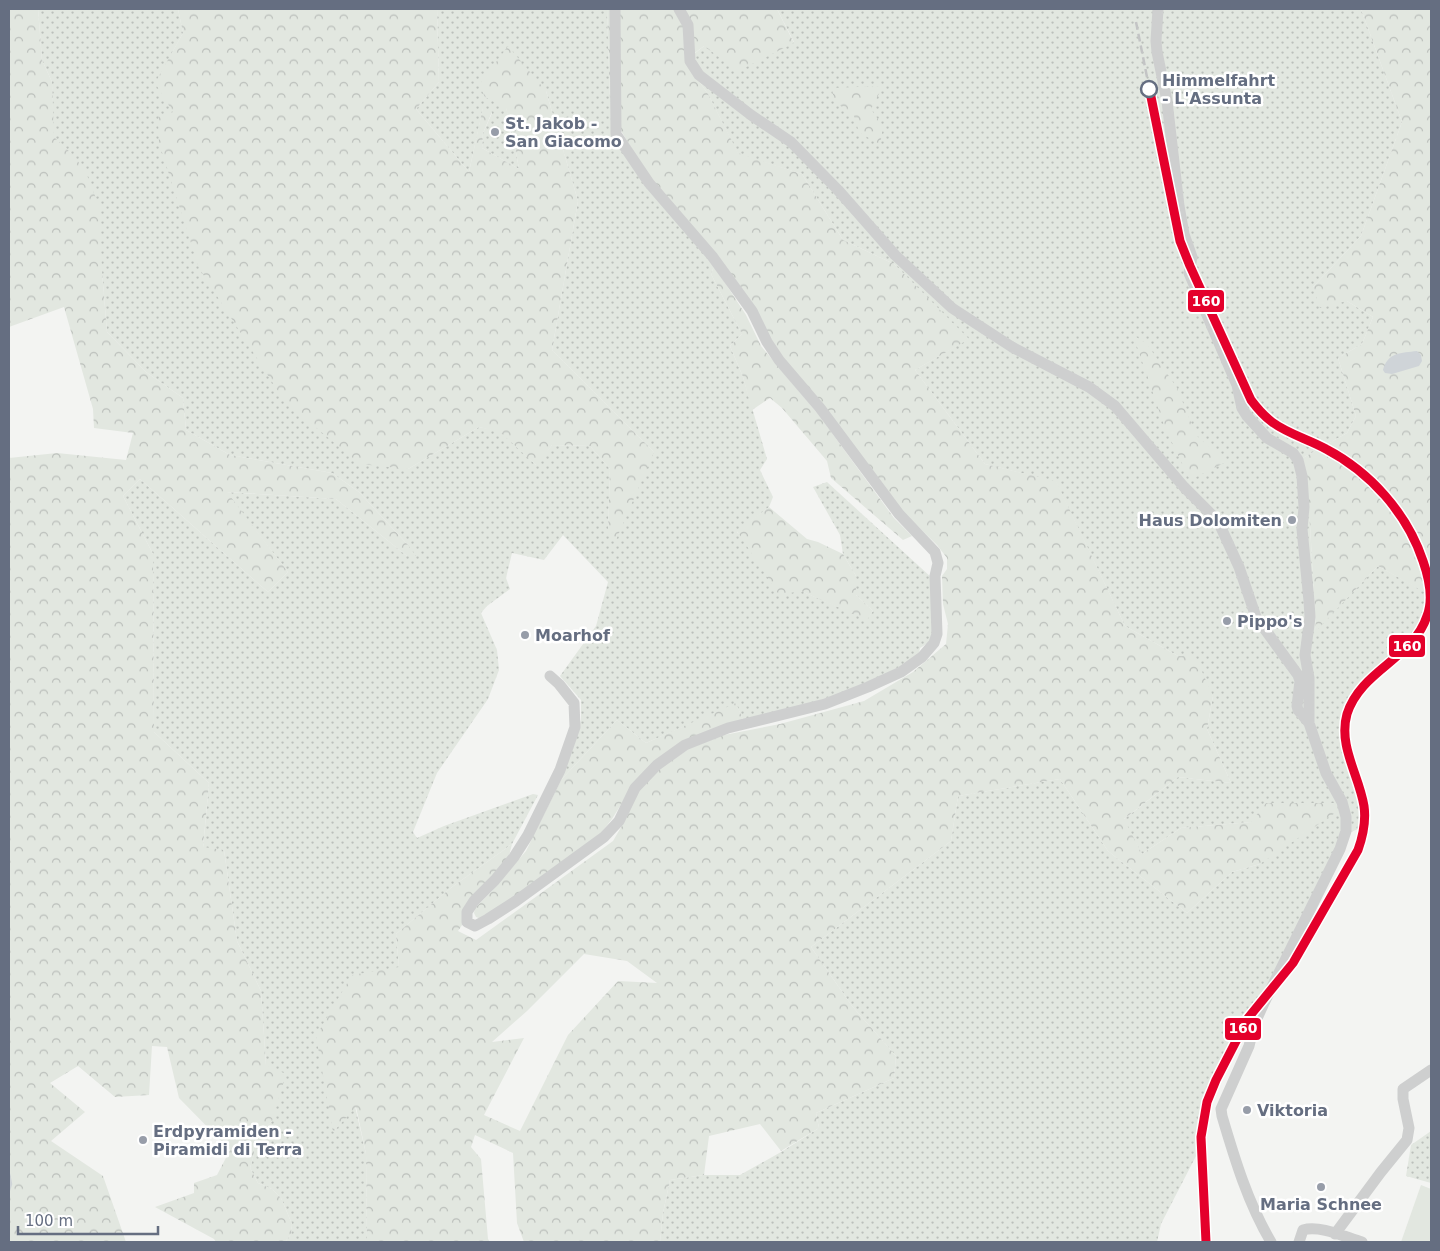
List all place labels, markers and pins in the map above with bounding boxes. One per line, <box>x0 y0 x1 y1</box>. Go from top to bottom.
place label: Himmelfahrt - L'Assunta <box>1162 71 1276 108</box>
marker: Himmelfahrt - L'Assunta <box>1140 80 1158 98</box>
place label: St. Jakob - San Giacomo <box>505 114 622 151</box>
marker: St. Jakob - San Giacomo <box>489 126 501 138</box>
place label: Haus Dolomiten <box>1139 511 1282 530</box>
marker: Haus Dolomiten <box>1286 514 1298 526</box>
place label: Pippo's <box>1237 612 1303 631</box>
marker: Pippo's <box>1221 615 1233 627</box>
place label: Moarhof <box>535 626 611 645</box>
marker: Moarhof <box>519 629 531 641</box>
place label: Viktoria <box>1257 1101 1328 1120</box>
marker: Viktoria <box>1241 1104 1253 1116</box>
place label: Erdpyramiden - Piramidi di Terra <box>153 1122 302 1159</box>
marker: Erdpyramiden - Piramidi di Terra <box>137 1134 149 1146</box>
marker: Maria Schnee <box>1315 1181 1327 1193</box>
place label: Maria Schnee <box>1260 1195 1382 1214</box>

